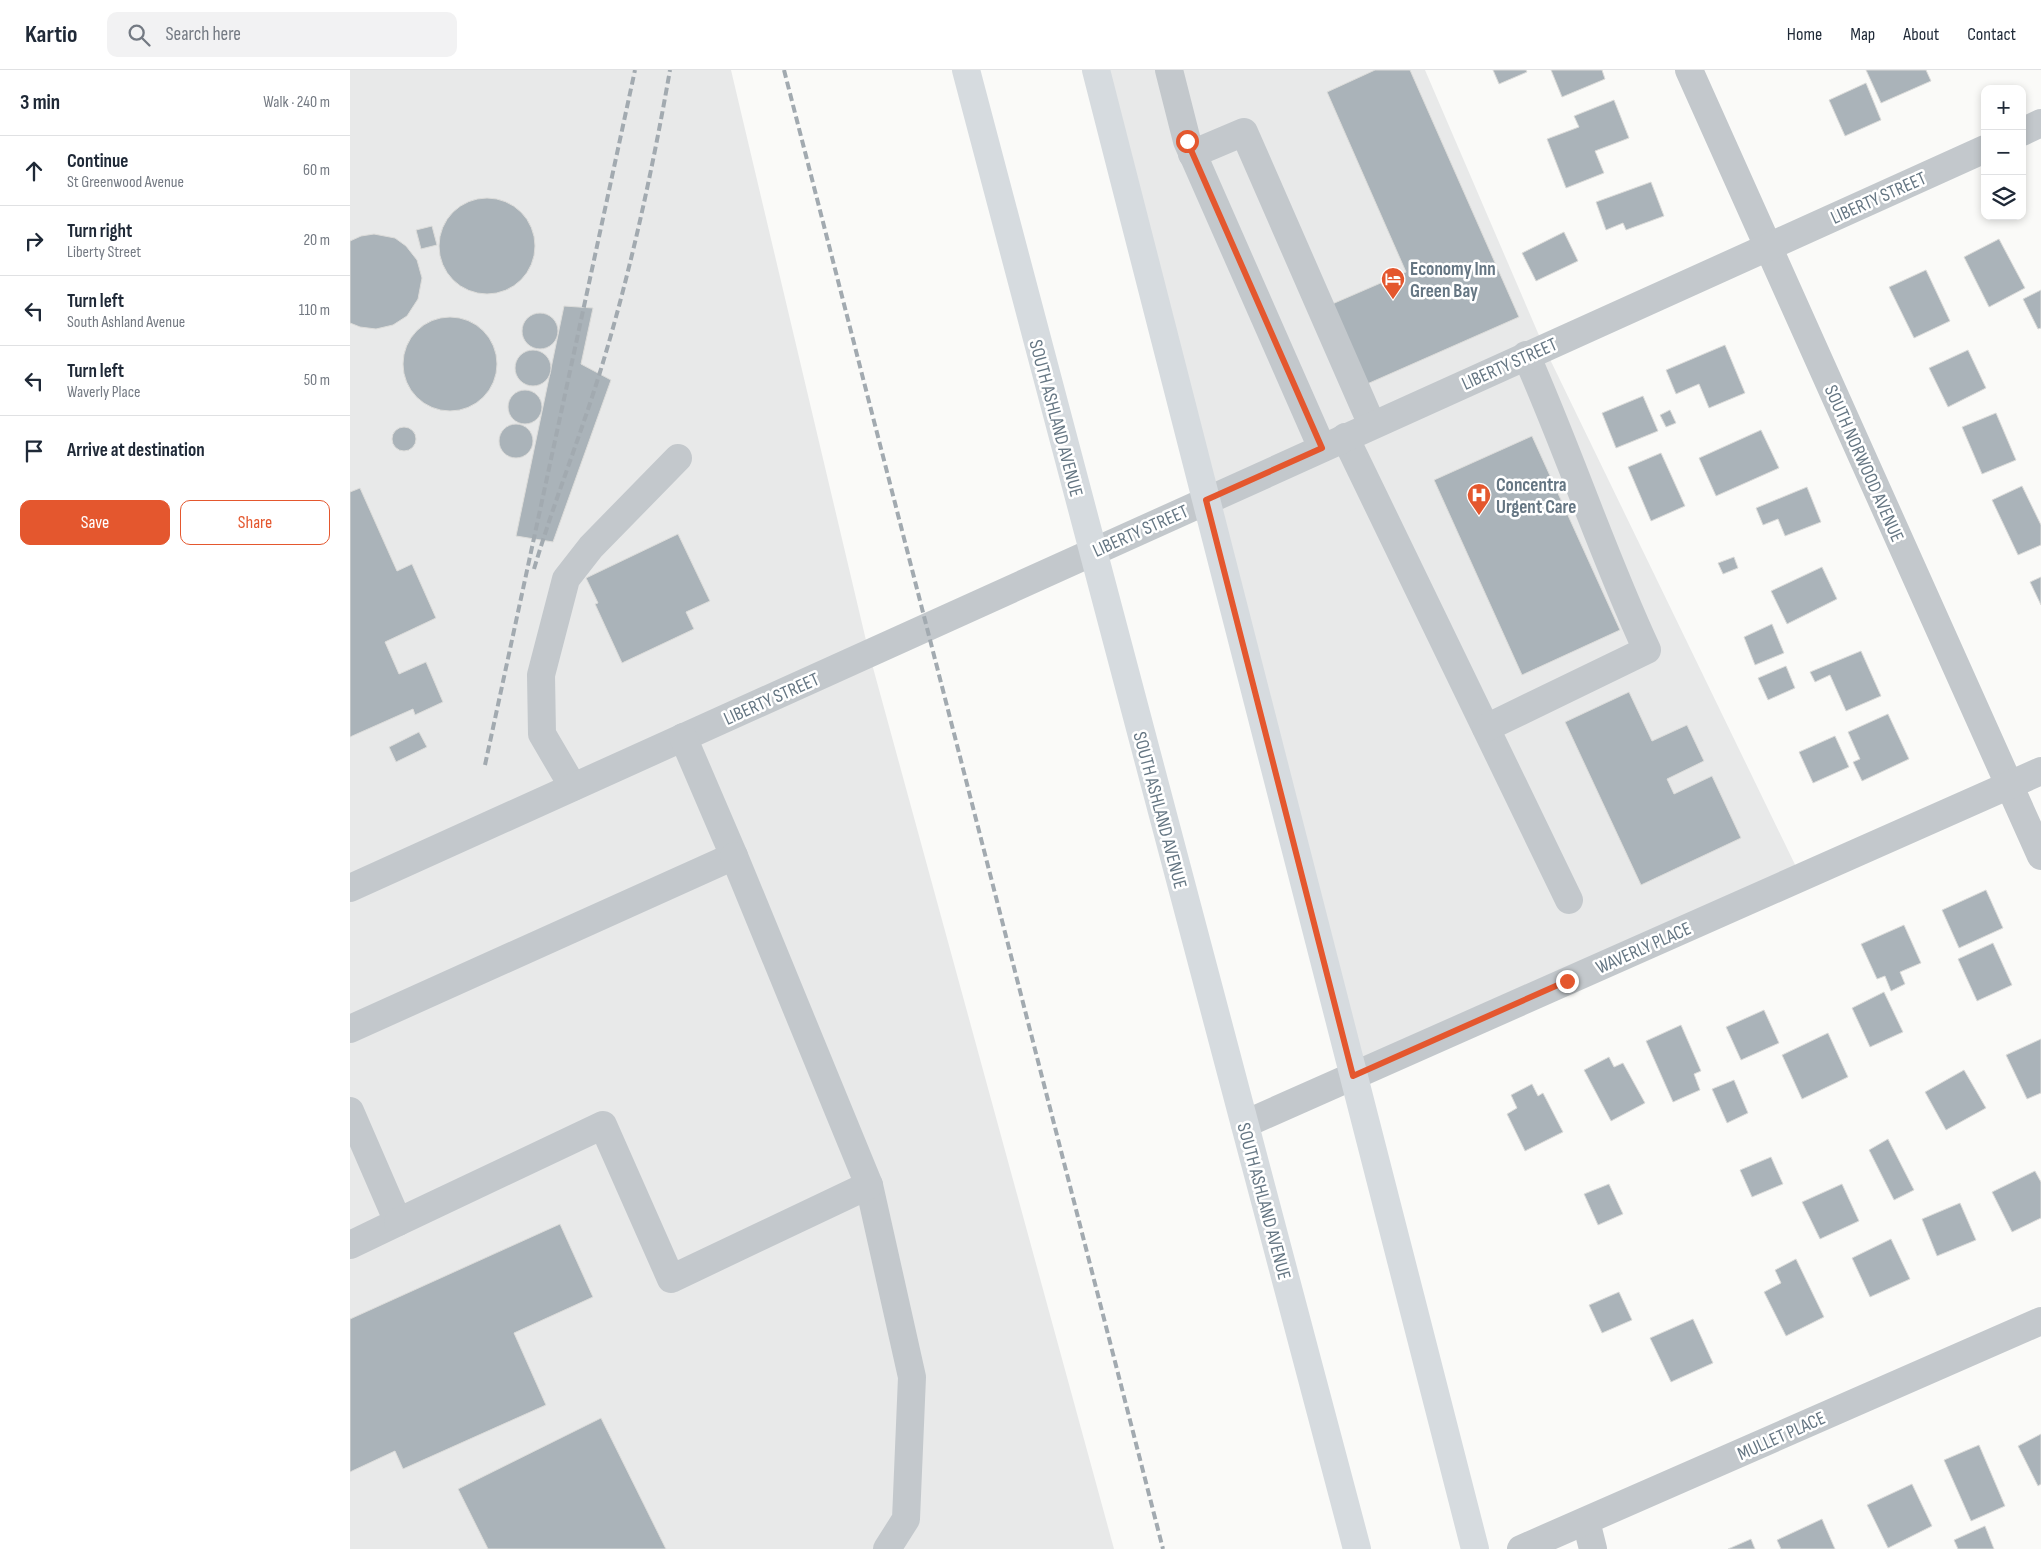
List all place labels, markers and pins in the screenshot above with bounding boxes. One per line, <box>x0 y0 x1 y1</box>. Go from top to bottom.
place label: Economy Inn Green Bay <box>1410 258 1496 303</box>
hotel icon: Economy Inn Green Bay <box>1380 266 1406 300</box>
place label: Concentra Urgent Care <box>1496 474 1576 519</box>
hospital icon: Concentra Urgent Care <box>1466 482 1492 516</box>

